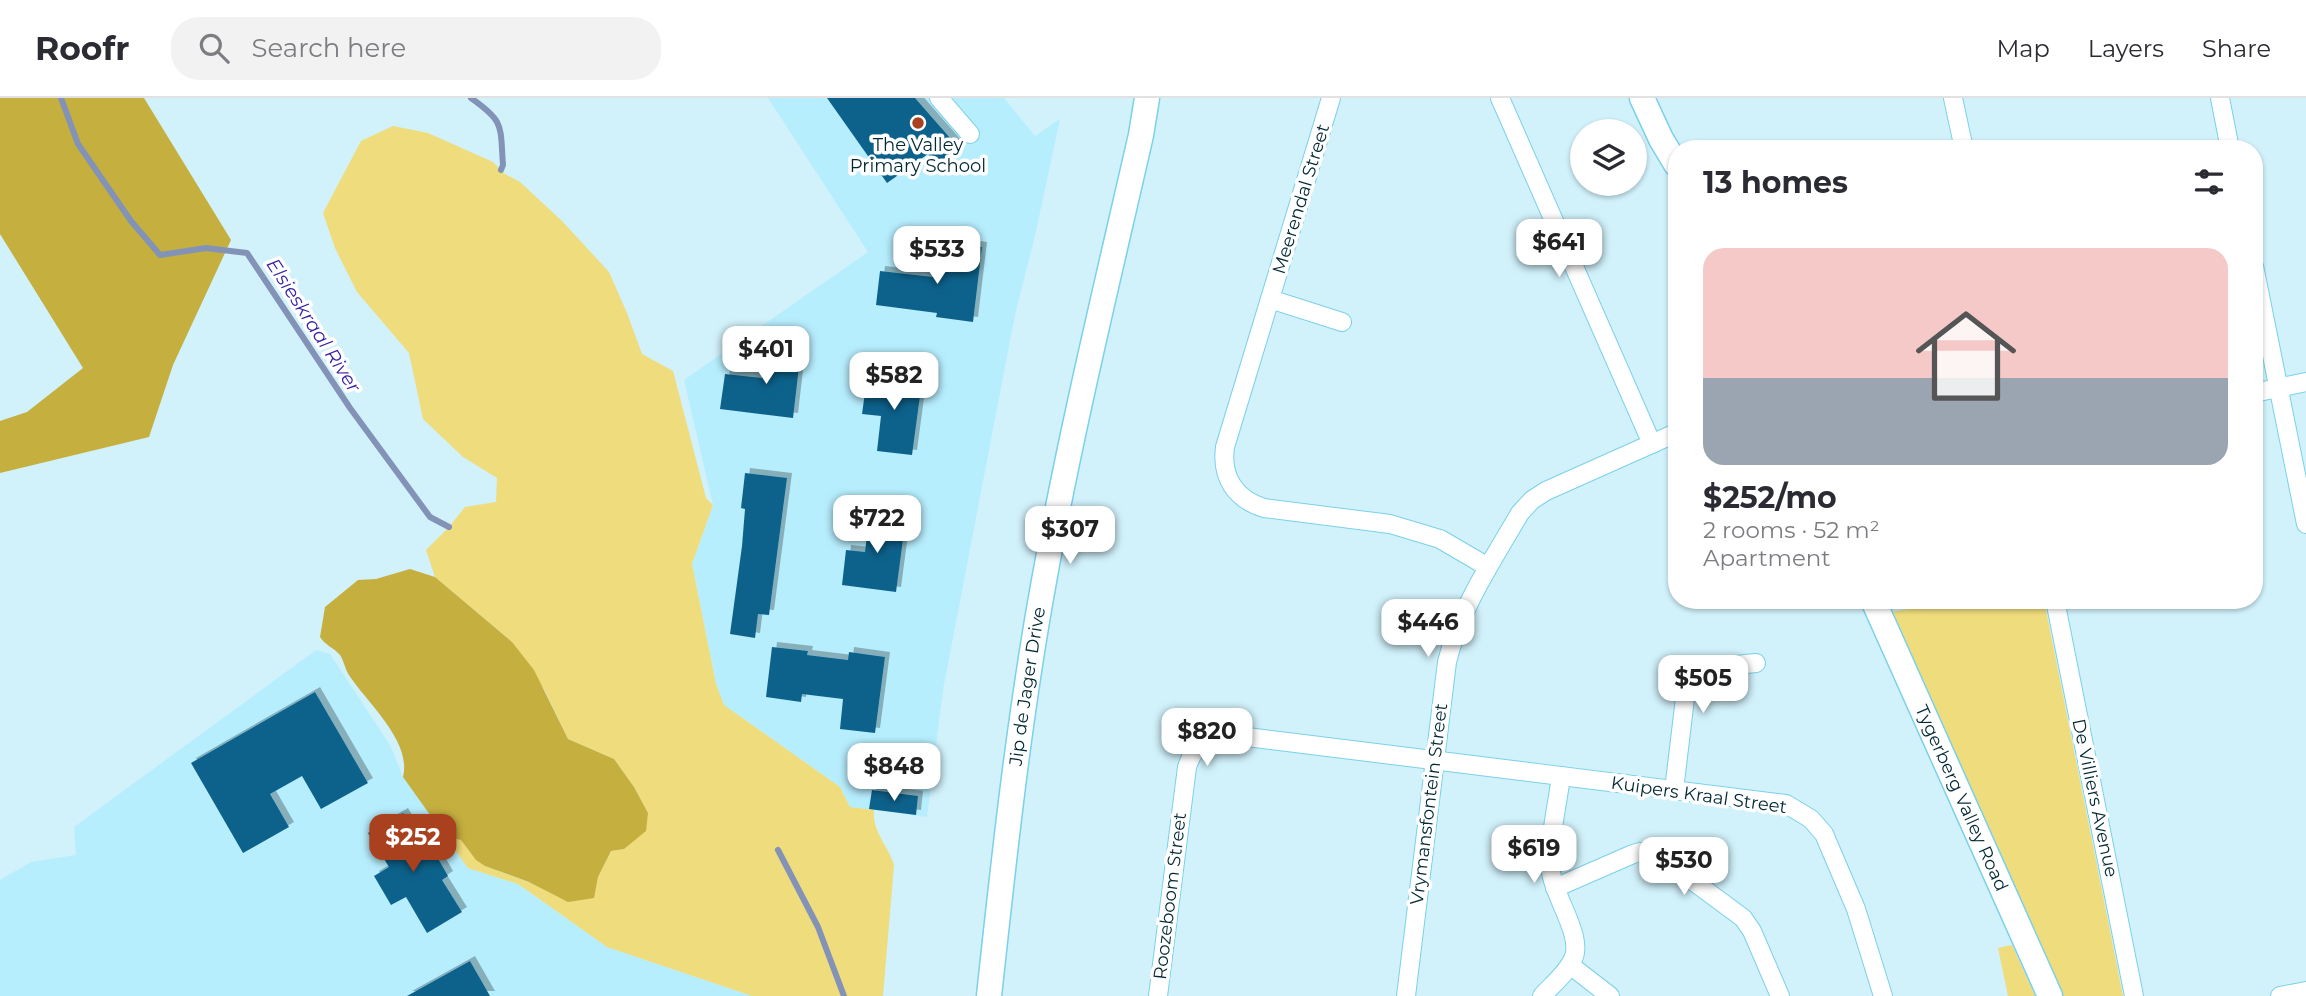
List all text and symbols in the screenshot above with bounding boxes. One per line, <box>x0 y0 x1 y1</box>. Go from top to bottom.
search box <box>171 17 661 80</box>
text: Roofr <box>35 28 129 68</box>
icon: search <box>195 29 233 67</box>
text: Search here <box>251 32 406 64</box>
text: Map <box>1996 34 2050 63</box>
text: Layers <box>2088 34 2164 63</box>
text: Share <box>2202 34 2271 63</box>
marker: The Valley Primary School <box>910 115 926 131</box>
map controls <box>1570 119 1647 196</box>
button: layers <box>1570 119 1647 196</box>
street label: Meerendal Street <box>1268 121 1334 277</box>
place label: The Valley Primary School <box>850 134 986 177</box>
icon: filters <box>2190 163 2228 201</box>
text: 13 homes <box>1703 164 1848 201</box>
pin: $641 <box>1518 220 1600 279</box>
pin: $533 <box>896 226 978 286</box>
text: $641 <box>1532 228 1586 256</box>
text: $533 <box>909 235 965 263</box>
water label: Elsieskraal River <box>262 254 366 397</box>
icon: home <box>1903 293 2029 419</box>
pin: $401 <box>725 327 807 386</box>
text: $401 <box>738 335 794 363</box>
pin: $582 <box>853 352 935 412</box>
text: $582 <box>865 361 923 389</box>
text: $252/mo <box>1703 479 1837 516</box>
pin: $722 <box>836 496 918 555</box>
text: $722 <box>849 504 905 532</box>
pin: $307 <box>1029 506 1111 566</box>
text: $307 <box>1041 515 1099 543</box>
text: 2 rooms · 52 m² <box>1703 516 1880 544</box>
text: Apartment <box>1703 544 1831 572</box>
pin: $446 <box>1387 600 1469 659</box>
street label: Jip de Jager Drive <box>1005 605 1050 768</box>
text: $446 <box>1397 608 1459 636</box>
pin: $505 <box>1662 656 1744 715</box>
text: $505 <box>1674 664 1732 692</box>
street label: Vrymansfontein Street <box>1406 702 1452 906</box>
street label: Tygerberg Valley Road <box>1910 702 2013 895</box>
pin: $820 <box>1166 708 1248 768</box>
text: $820 <box>1177 717 1237 745</box>
street label: De Villiers Avenue <box>2067 717 2123 879</box>
pin: $848 <box>853 744 935 803</box>
text: $848 <box>863 752 925 780</box>
street label: Kuipers Kraal Street <box>1610 772 1788 818</box>
street label: Roozeboom Street <box>1149 811 1191 981</box>
pin: $252 <box>372 814 454 874</box>
text: $252 <box>385 823 441 851</box>
pin: $619 <box>1493 826 1575 885</box>
text: $619 <box>1508 834 1561 862</box>
pin: $530 <box>1643 838 1725 897</box>
text: $530 <box>1655 846 1713 874</box>

